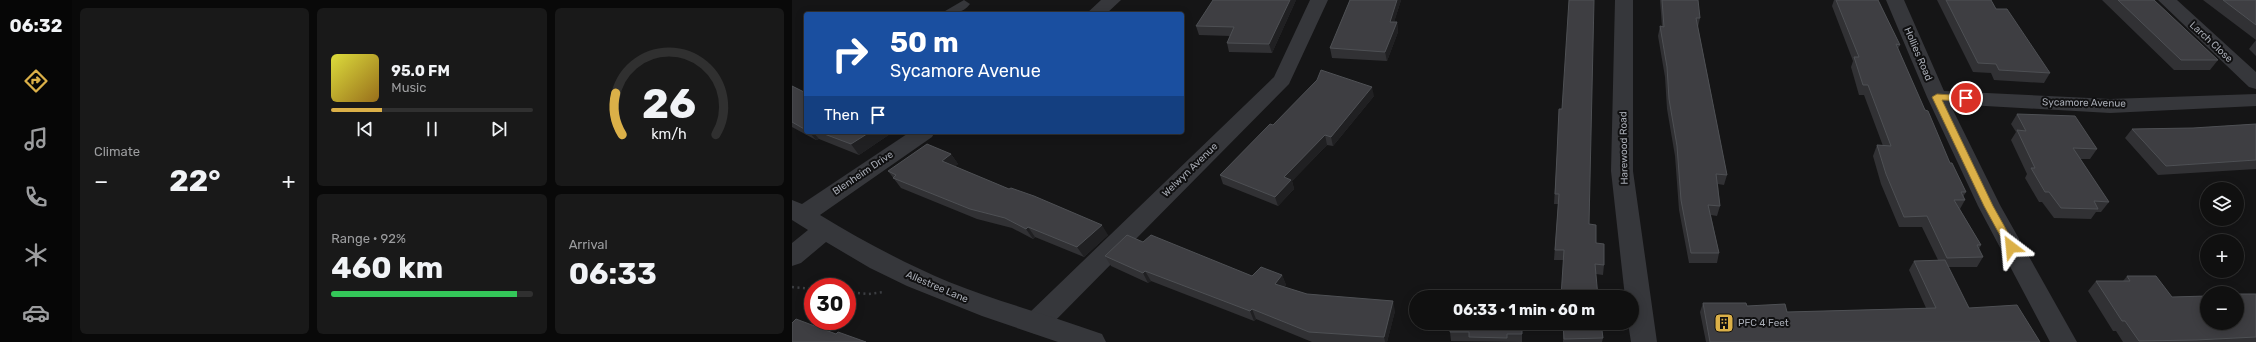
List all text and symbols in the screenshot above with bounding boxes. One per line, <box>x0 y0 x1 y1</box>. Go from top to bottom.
text: 06:32 <box>10 15 62 37</box>
street label: Larch Close <box>2187 19 2235 65</box>
street label: Hollies Road <box>1901 25 1935 83</box>
text: 50 m <box>890 26 959 59</box>
icon: right <box>824 28 876 80</box>
text: Sycamore Avenue <box>890 60 1041 82</box>
text: 95.0 FM <box>391 62 450 80</box>
icon: directions <box>22 67 50 95</box>
text: 26 <box>642 79 696 128</box>
text: Music <box>391 80 426 95</box>
pin <box>1949 81 1983 115</box>
icon: arrive <box>1955 87 1977 109</box>
street label: Sycamore Avenue <box>2042 96 2126 110</box>
icon: arrive <box>867 104 889 126</box>
text: Then <box>824 106 859 124</box>
street label: Harewood Road <box>1617 111 1631 185</box>
icon: previous <box>354 118 376 140</box>
icon: pause <box>421 118 443 140</box>
icon: next <box>488 118 510 140</box>
icon: music <box>22 125 50 153</box>
text: km/h <box>651 126 687 143</box>
street label: Welwyn Avenue <box>1160 140 1221 200</box>
text: Climate <box>94 144 140 159</box>
street label: Blenheim Drive <box>831 148 896 198</box>
text: 22° <box>169 163 221 199</box>
text: − <box>94 168 108 195</box>
text: + <box>282 168 295 195</box>
map controls <box>2200 182 2244 330</box>
button: layers <box>2200 182 2244 226</box>
icon: phone <box>22 183 50 211</box>
position arrow <box>1990 226 2032 268</box>
text: Range · 92% <box>331 231 406 246</box>
button: + <box>2200 234 2244 278</box>
text: Arrival <box>569 237 608 252</box>
icon: climate <box>22 241 50 269</box>
text: 460 km <box>331 250 443 286</box>
text: 06:33 <box>569 256 657 292</box>
street label: Allestree Lane <box>904 269 970 306</box>
speed limit sign: 30 <box>804 278 856 330</box>
button: − <box>2200 286 2244 330</box>
icon: car <box>22 299 50 327</box>
text: 06:33 · 1 min · 60 m <box>1453 301 1595 319</box>
building icon: PFC 4 Feet <box>1713 312 1735 334</box>
place label: PFC 4 Feet <box>1738 317 1789 329</box>

